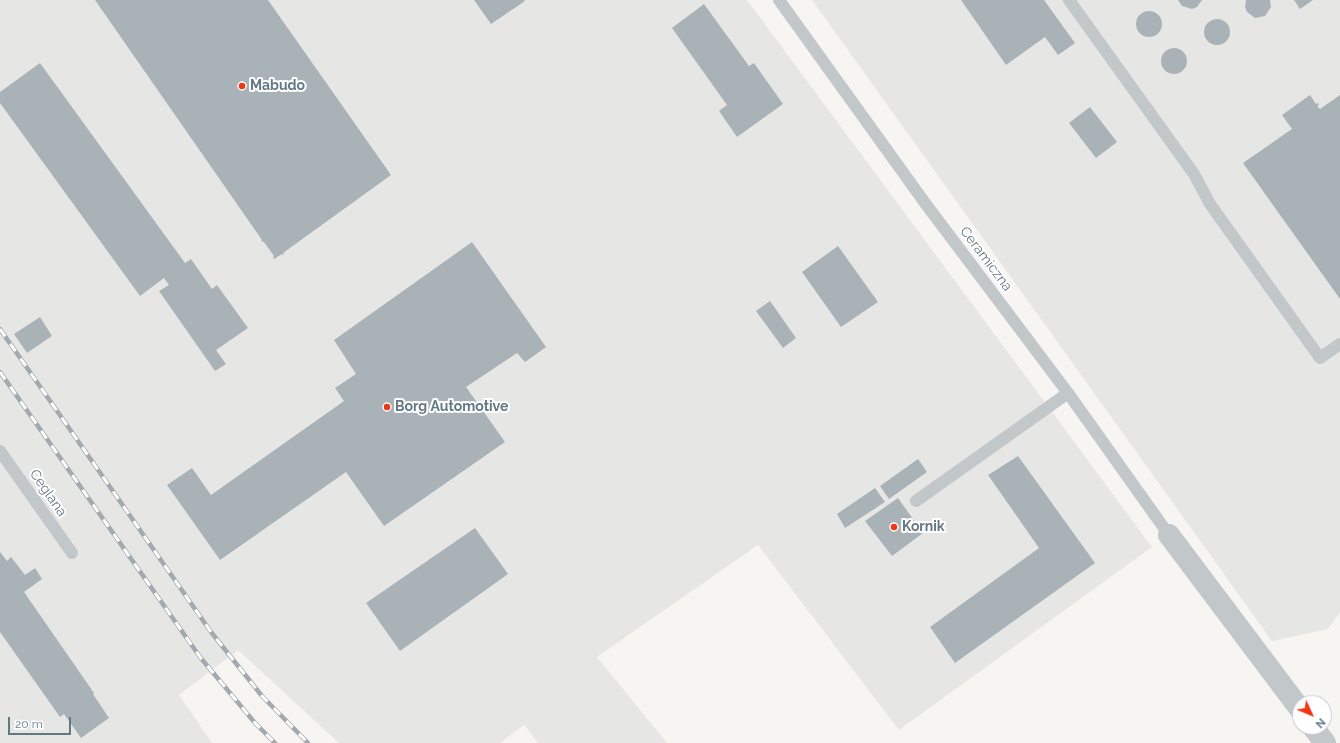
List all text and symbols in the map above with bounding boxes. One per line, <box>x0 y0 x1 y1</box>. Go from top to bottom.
place label: Mabudo <box>250 78 305 94</box>
marker: Mabudo <box>237 81 247 91</box>
street label: Ceramiczna <box>956 223 1016 295</box>
place label: Borg Automotive <box>395 399 508 415</box>
marker: Borg Automotive <box>382 402 392 412</box>
street label: Ceglana <box>26 466 70 520</box>
place label: Kornik <box>902 519 945 535</box>
marker: Kornik <box>889 522 899 532</box>
north arrow <box>1292 695 1332 735</box>
scale bar <box>10 709 73 735</box>
text: N <box>1313 715 1328 731</box>
text: 20 m <box>15 717 43 731</box>

